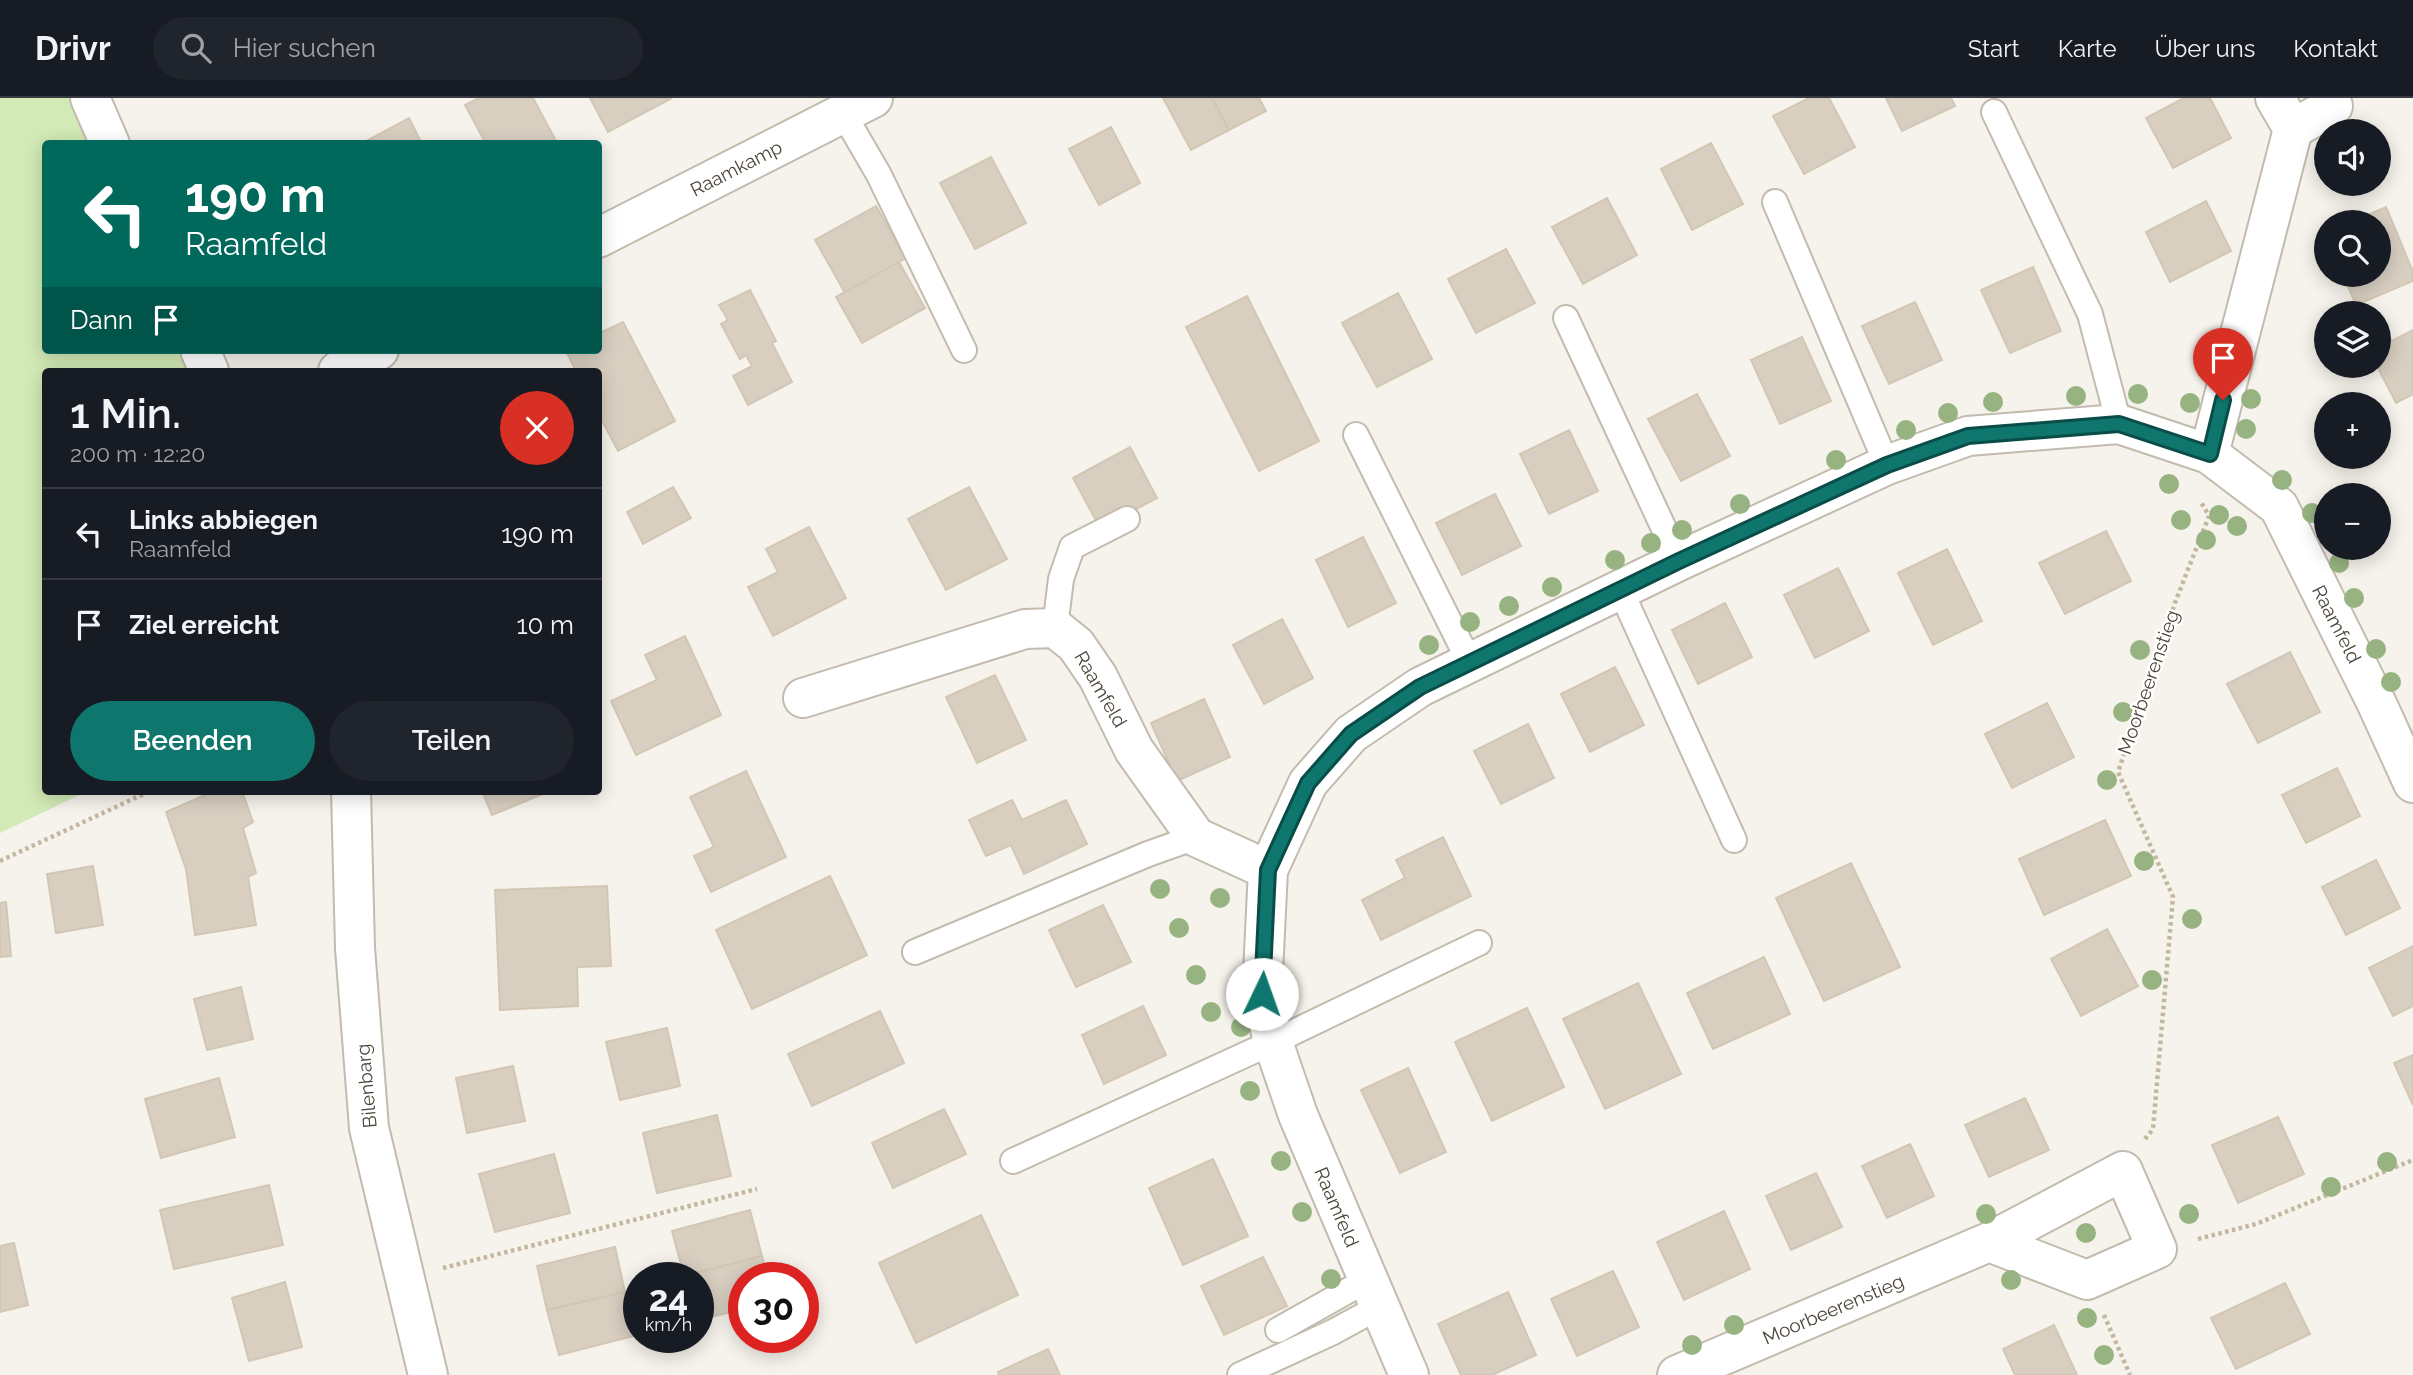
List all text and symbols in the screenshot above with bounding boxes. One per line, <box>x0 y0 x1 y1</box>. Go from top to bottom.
search box <box>153 17 643 80</box>
text: Drivr <box>35 29 111 68</box>
icon: search <box>177 29 215 67</box>
text: Hier suchen <box>233 33 376 63</box>
text: Start <box>1968 34 2020 63</box>
text: Karte <box>2058 34 2117 63</box>
text: Über uns <box>2155 34 2255 63</box>
text: Kontakt <box>2293 34 2378 63</box>
map controls <box>2314 119 2391 560</box>
button: sound <box>2314 119 2391 196</box>
street label: Raamkamp <box>686 135 786 201</box>
text: 190 m <box>185 166 326 223</box>
icon: left <box>70 168 161 259</box>
button: search <box>2314 210 2391 287</box>
text: Raamfeld <box>185 225 327 262</box>
icon: arrive <box>147 301 185 339</box>
button: layers <box>2314 301 2391 378</box>
text: Dann <box>70 305 133 335</box>
pin <box>2193 328 2253 400</box>
icon: arrive <box>2204 339 2242 377</box>
text: 1 Min. <box>70 389 181 438</box>
button: close <box>500 391 574 465</box>
button: + <box>2314 392 2391 469</box>
text: 200 m · 12:20 <box>70 440 205 467</box>
button: − <box>2314 483 2391 560</box>
text: Links abbiegen <box>129 505 318 535</box>
icon: left <box>70 515 108 553</box>
text: 190 m <box>501 519 574 549</box>
text: Raamfeld <box>129 535 231 562</box>
street label: Raamfeld <box>2308 581 2366 667</box>
icon: arrive <box>70 606 108 644</box>
street label: Moorbeerenstieg <box>2113 607 2183 757</box>
text: Ziel erreicht <box>129 610 279 640</box>
text: 10 m <box>516 610 574 640</box>
street label: Raamfeld <box>1070 647 1132 731</box>
button: Beenden <box>70 701 315 781</box>
button: Teilen <box>329 701 574 781</box>
position arrow <box>1225 957 1299 1031</box>
street label: Bilenbarg <box>351 1043 381 1129</box>
street label: Raamfeld <box>1310 1164 1364 1250</box>
speed limit sign: 30 <box>728 1262 819 1353</box>
street label: Moorbeerenstieg <box>1759 1269 1907 1349</box>
text: 24 <box>649 1278 688 1319</box>
text: km/h <box>645 1314 692 1335</box>

